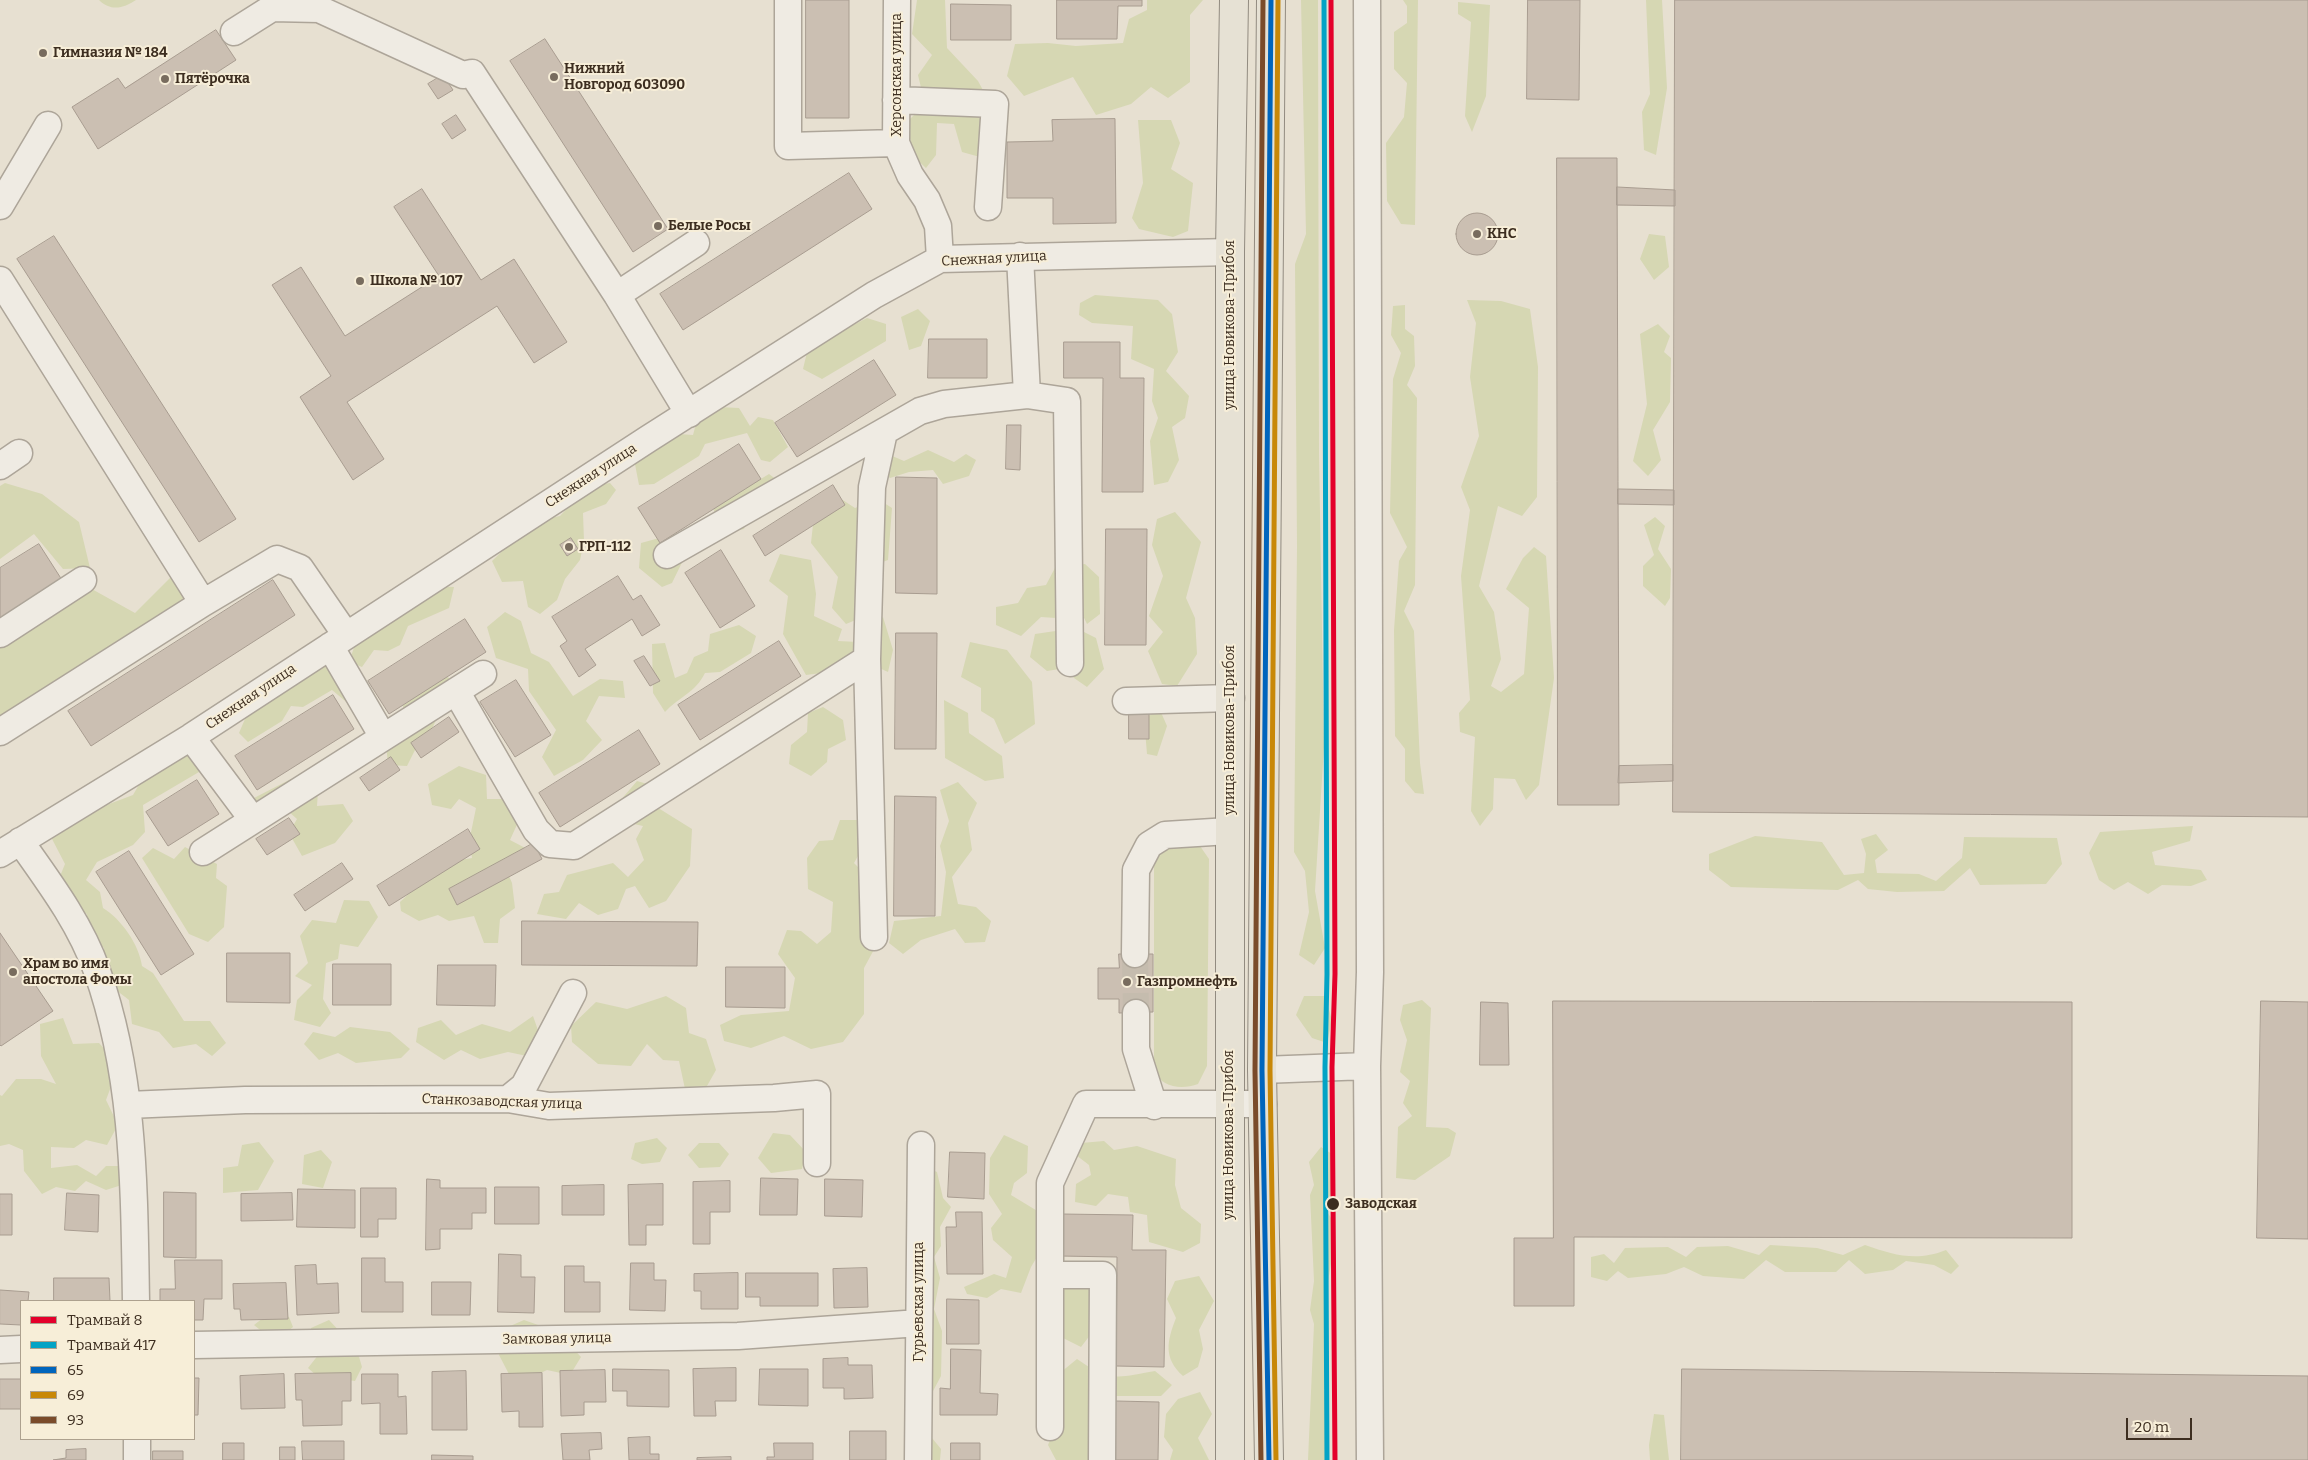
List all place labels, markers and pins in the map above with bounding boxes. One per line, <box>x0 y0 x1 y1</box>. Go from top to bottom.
place label: Гимназия № 184 <box>53 45 168 61</box>
marker: Гимназия № 184 <box>37 47 49 59</box>
place label: Нижний Новгород 603090 <box>564 61 685 94</box>
place label: Пятёрочка <box>175 71 250 87</box>
marker: Нижний Новгород 603090 <box>548 71 560 83</box>
marker: Пятёрочка <box>159 73 171 85</box>
place label: Белые Росы <box>668 218 751 234</box>
marker: Белые Росы <box>652 220 664 232</box>
place label: КНС <box>1487 226 1517 242</box>
marker: КНС <box>1471 228 1483 240</box>
place label: Школа № 107 <box>370 273 462 289</box>
marker: Школа № 107 <box>354 275 366 287</box>
place label: ГРП-112 <box>579 539 631 555</box>
marker: ГРП-112 <box>563 541 575 553</box>
place label: Храм во имя апостола Фомы <box>23 956 132 989</box>
marker: Храм во имя апостола Фомы <box>7 966 19 978</box>
place label: Газпромнефть <box>1137 974 1237 990</box>
marker: Газпромнефть <box>1121 976 1133 988</box>
marker: Заводская <box>1325 1196 1341 1212</box>
place label: Заводская <box>1345 1196 1417 1212</box>

